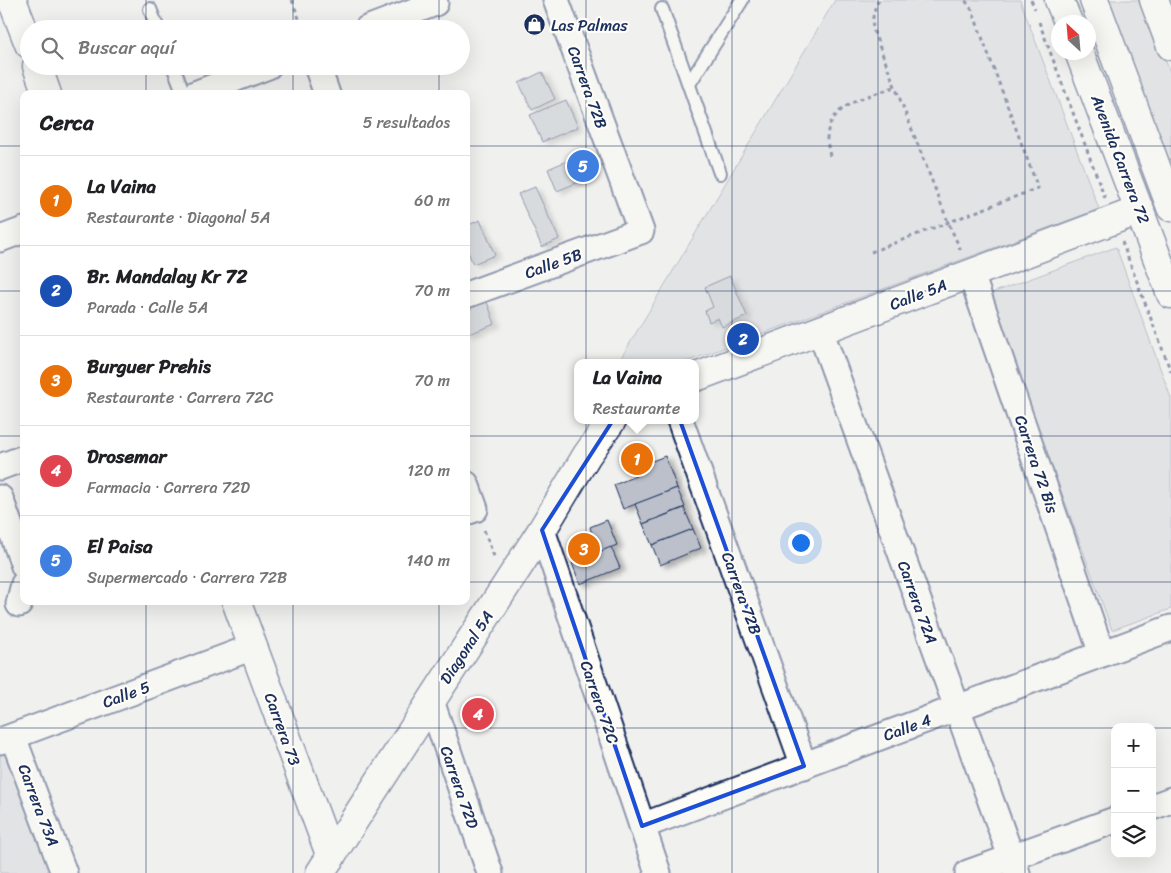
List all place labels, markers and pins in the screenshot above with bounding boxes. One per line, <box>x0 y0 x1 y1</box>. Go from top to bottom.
place label: Las Palmas <box>551 11 628 40</box>
shop icon: Las Palmas <box>523 13 547 37</box>
pin: 5 <box>567 147 599 185</box>
pin: 2 <box>727 320 759 358</box>
pin: 1 <box>621 440 653 478</box>
pin: 3 <box>568 530 600 568</box>
pin: 4 <box>462 695 494 733</box>

